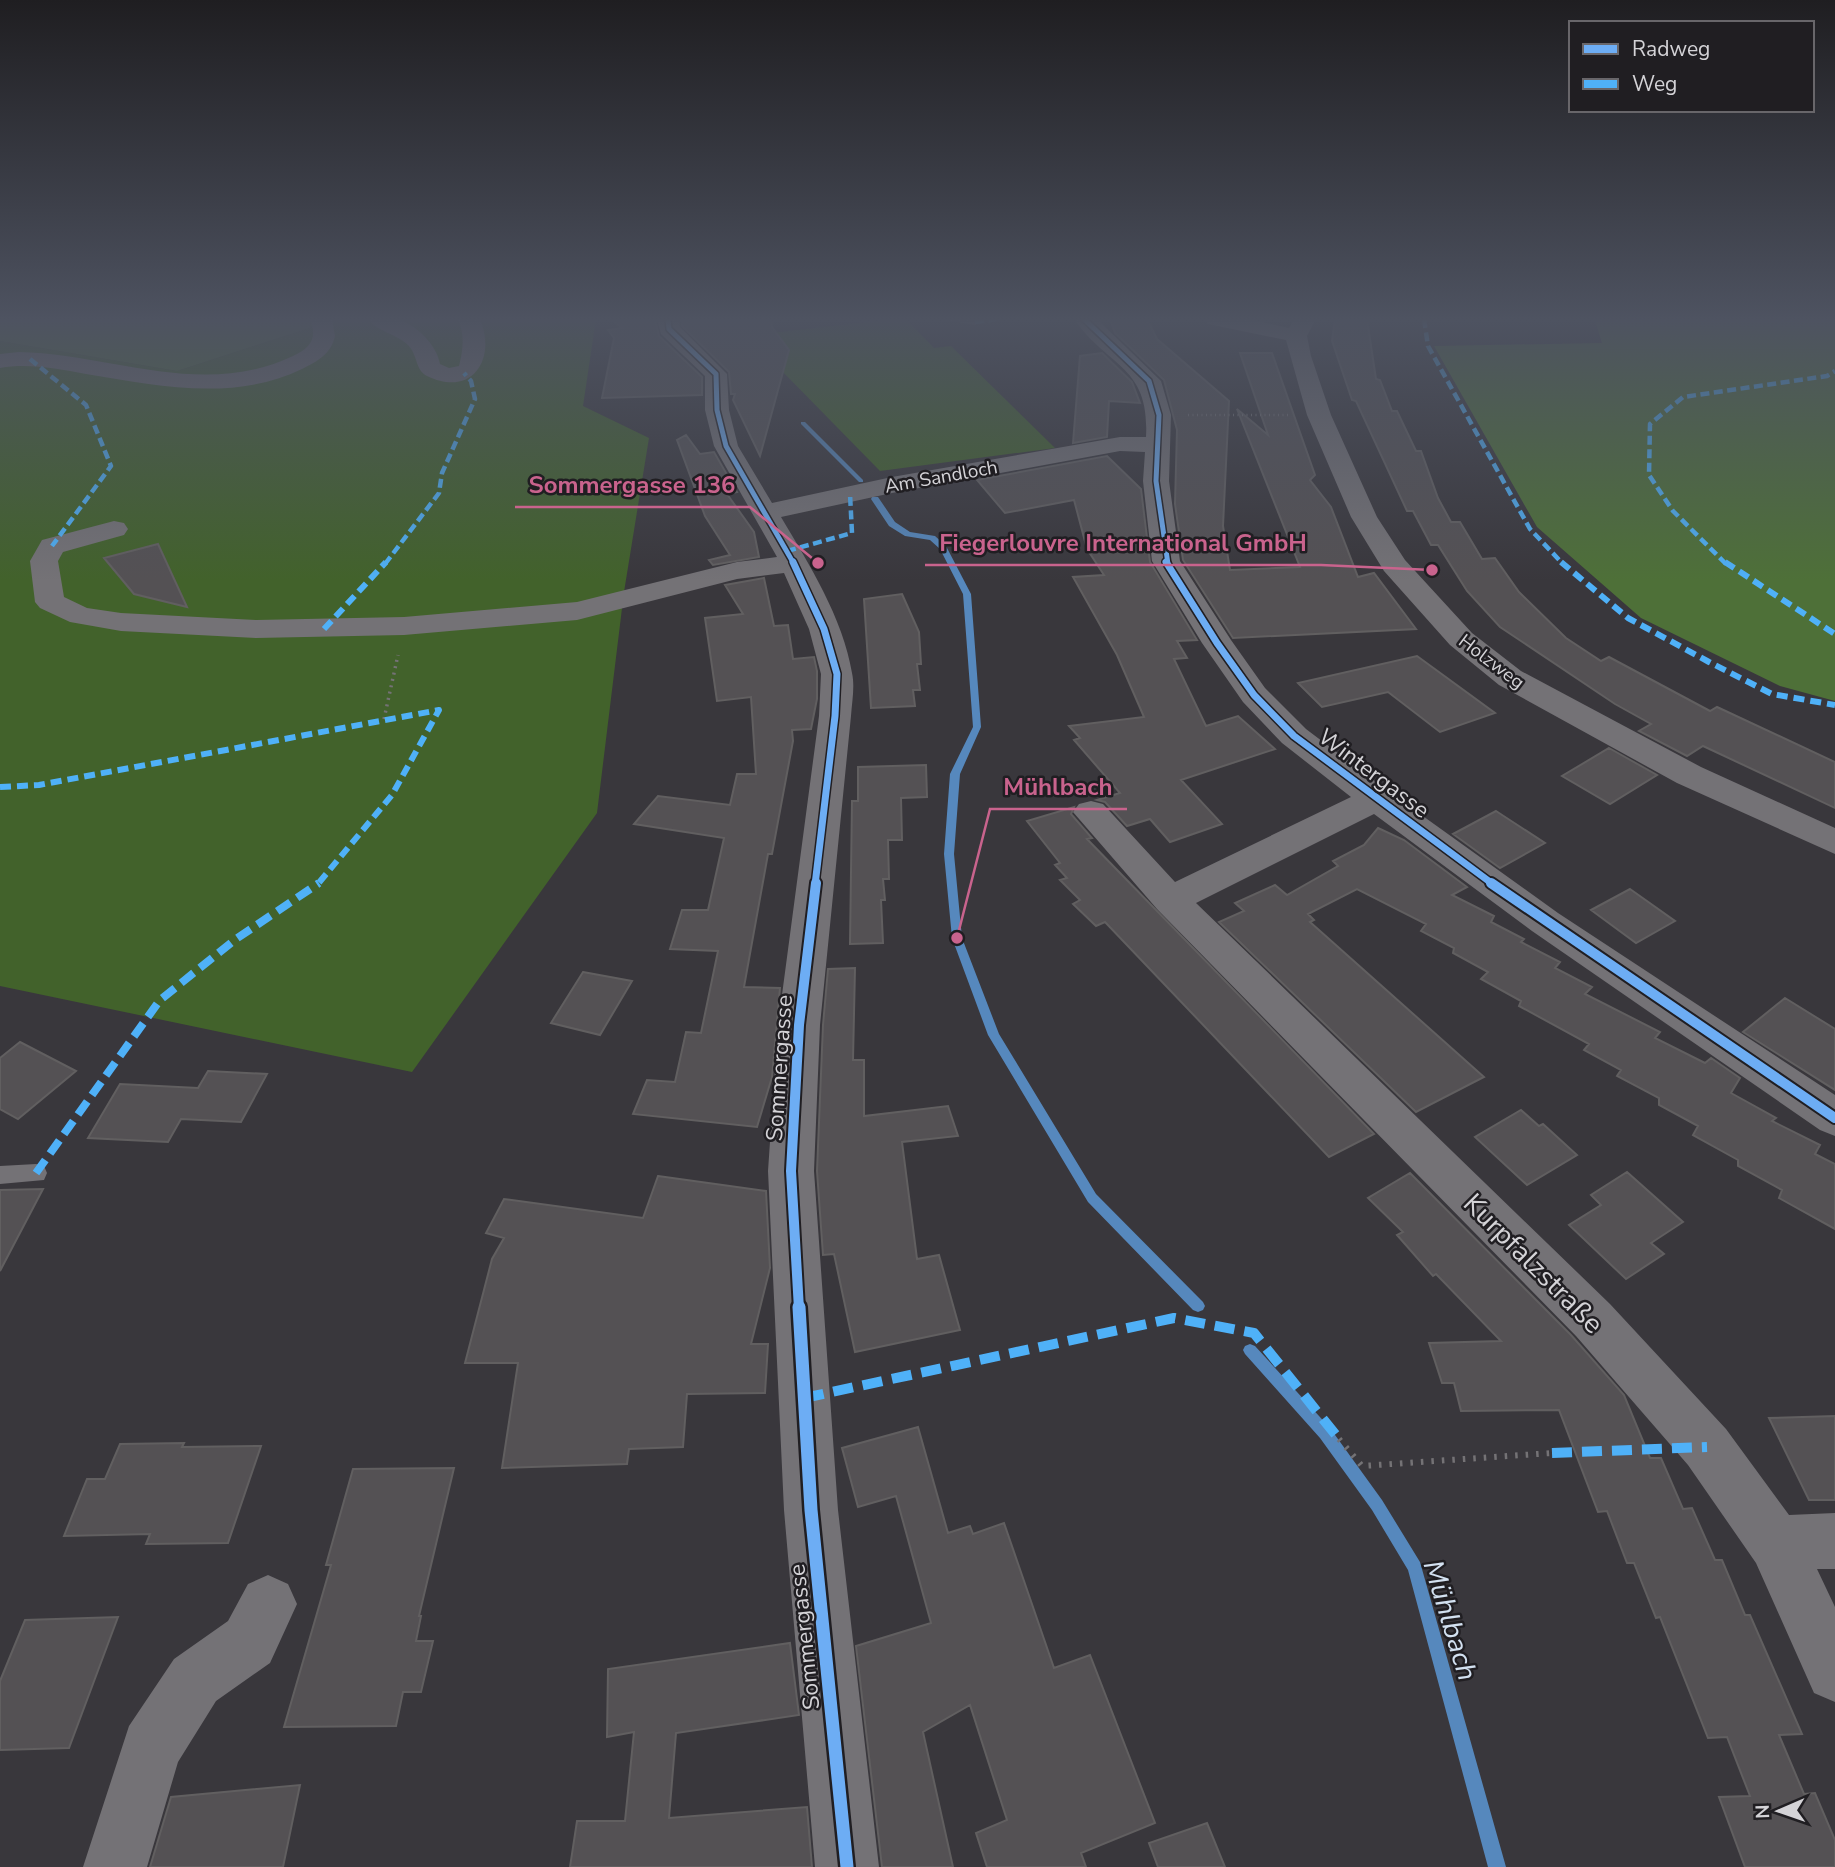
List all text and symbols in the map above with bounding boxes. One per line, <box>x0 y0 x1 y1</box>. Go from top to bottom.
legend <box>1569 21 1814 112</box>
text: Radweg <box>1632 35 1710 63</box>
text: Weg <box>1632 70 1677 98</box>
street label: Am Sandloch <box>883 454 1000 500</box>
callout: Sommergasse 136 <box>515 462 750 507</box>
text: Sommergasse 136 <box>528 469 736 501</box>
callout: Fiegerlouvre International GmbH <box>925 520 1321 565</box>
text: Fiegerlouvre International GmbH <box>939 527 1307 559</box>
street label: Holzweg <box>1453 628 1530 695</box>
street label: Wintergasse <box>1312 721 1436 826</box>
callout: Mühlbach <box>990 764 1127 809</box>
text: Mühlbach <box>1003 771 1113 803</box>
street label: Sommergasse <box>759 994 800 1142</box>
street label: Kurpfalzstraße <box>1455 1185 1612 1342</box>
water label: Mühlbach <box>1414 1556 1486 1685</box>
street label: Sommergasse <box>781 1562 828 1712</box>
north arrow <box>1744 1776 1814 1846</box>
text: N <box>1750 1804 1776 1819</box>

